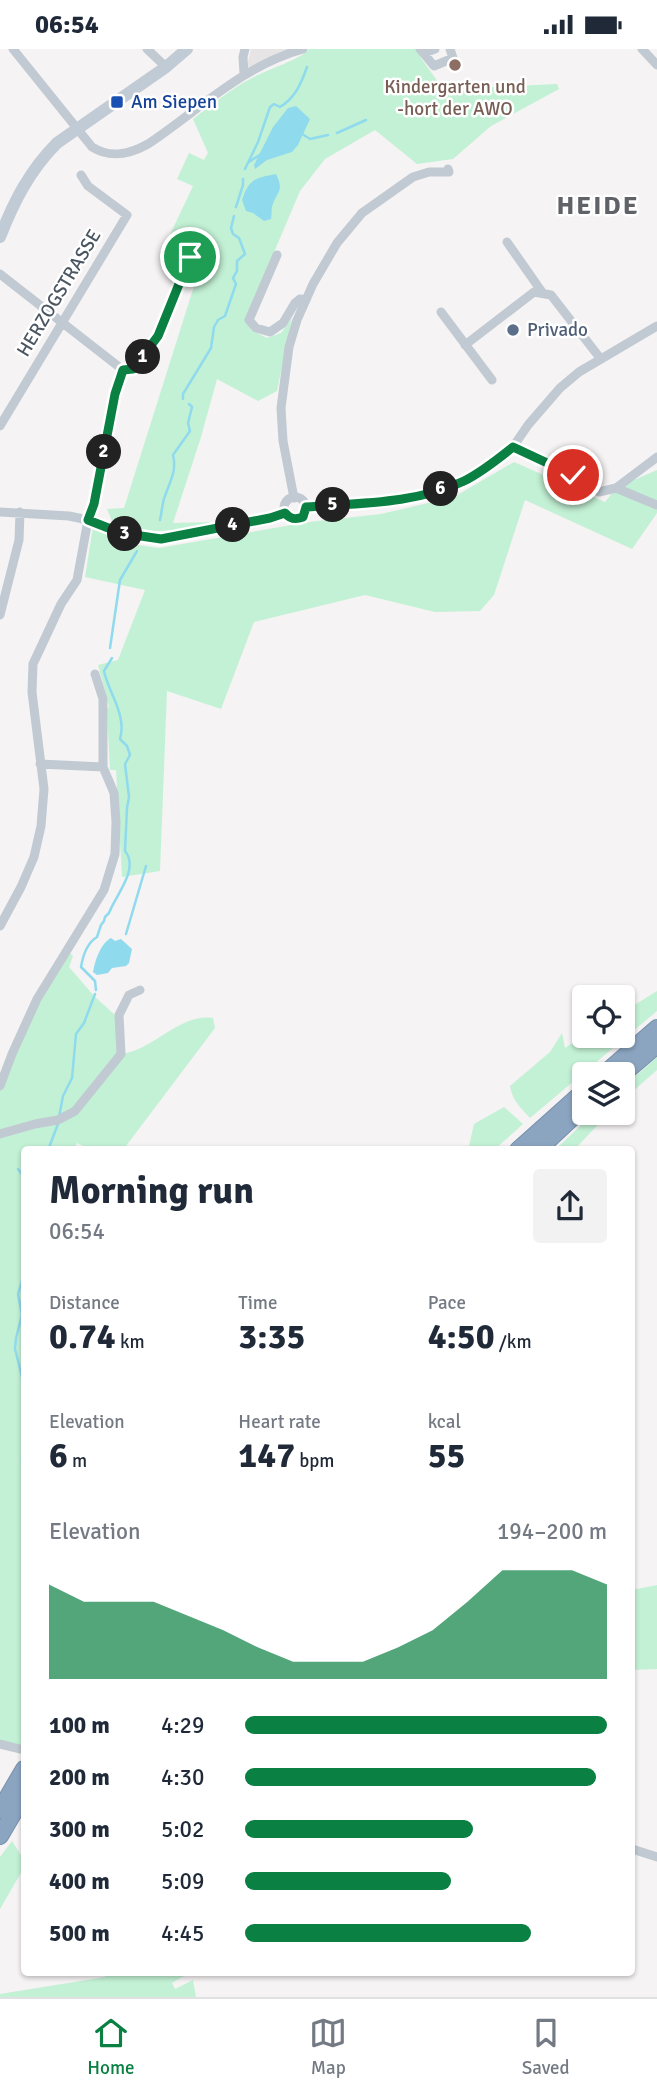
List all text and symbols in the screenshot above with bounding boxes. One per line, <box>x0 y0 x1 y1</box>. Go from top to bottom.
text: 06:54 <box>35 9 99 41</box>
marker: Kindergarten und -hort der AWO <box>447 57 463 73</box>
place label: Kindergarten und -hort der AWO <box>384 75 526 121</box>
place label: Am Siepen <box>131 90 217 114</box>
marker: Am Siepen <box>109 94 125 110</box>
district label: HEIDE <box>556 190 640 222</box>
street label: HERZOGSTRASSE <box>12 225 106 361</box>
pin <box>160 227 220 287</box>
icon: arrive <box>171 238 209 276</box>
place label: Privado <box>527 318 588 342</box>
marker: Privado <box>505 322 521 338</box>
pin: 1 <box>125 339 160 375</box>
text: 1 <box>137 344 148 368</box>
pin: 2 <box>86 435 122 469</box>
text: 2 <box>98 439 109 463</box>
pin <box>543 445 603 505</box>
icon: check <box>554 456 592 494</box>
pin: 6 <box>424 471 458 507</box>
text: 6 <box>435 476 446 500</box>
pin: 5 <box>316 487 350 523</box>
text: 5 <box>327 492 338 516</box>
pin: 4 <box>216 507 250 543</box>
text: 4 <box>227 512 238 536</box>
pin: 3 <box>108 517 142 552</box>
text: 3 <box>119 521 130 545</box>
map controls <box>572 985 635 1125</box>
button: locate <box>572 985 635 1048</box>
button: layers <box>572 1062 635 1125</box>
text: Morning run <box>49 1167 254 1214</box>
button: share <box>533 1169 607 1243</box>
text: 06:54 <box>49 1217 105 1246</box>
text: Distance <box>49 1291 120 1315</box>
text: Time <box>238 1291 277 1315</box>
text: Pace <box>428 1291 466 1315</box>
text: 0.74 <box>49 1315 116 1358</box>
text: 3:35 <box>238 1315 305 1358</box>
text: 4:50 <box>428 1315 495 1358</box>
text: km <box>116 1330 145 1354</box>
text: /km <box>495 1330 532 1354</box>
text: Elevation <box>49 1410 125 1434</box>
text: Heart rate <box>238 1410 321 1434</box>
text: kcal <box>428 1410 461 1434</box>
text: 6 <box>49 1434 68 1477</box>
text: 147 <box>238 1434 295 1477</box>
text: 55 <box>428 1434 465 1477</box>
text: m <box>68 1449 87 1473</box>
text: bpm <box>295 1449 334 1473</box>
text: Elevation <box>49 1517 141 1546</box>
text: 194–200 m <box>497 1517 607 1546</box>
text: 100 m <box>49 1711 110 1740</box>
text: 4:29 <box>161 1711 204 1740</box>
text: 200 m <box>49 1763 110 1792</box>
text: 4:30 <box>161 1763 204 1792</box>
text: 300 m <box>49 1815 110 1844</box>
text: 5:02 <box>161 1815 204 1844</box>
text: 400 m <box>49 1867 110 1896</box>
text: 5:09 <box>161 1867 204 1896</box>
text: 500 m <box>49 1919 110 1948</box>
text: 4:45 <box>161 1919 204 1948</box>
tab: Home <box>87 2014 135 2080</box>
tab: Map <box>309 2014 347 2080</box>
tab: Saved <box>522 2014 570 2080</box>

